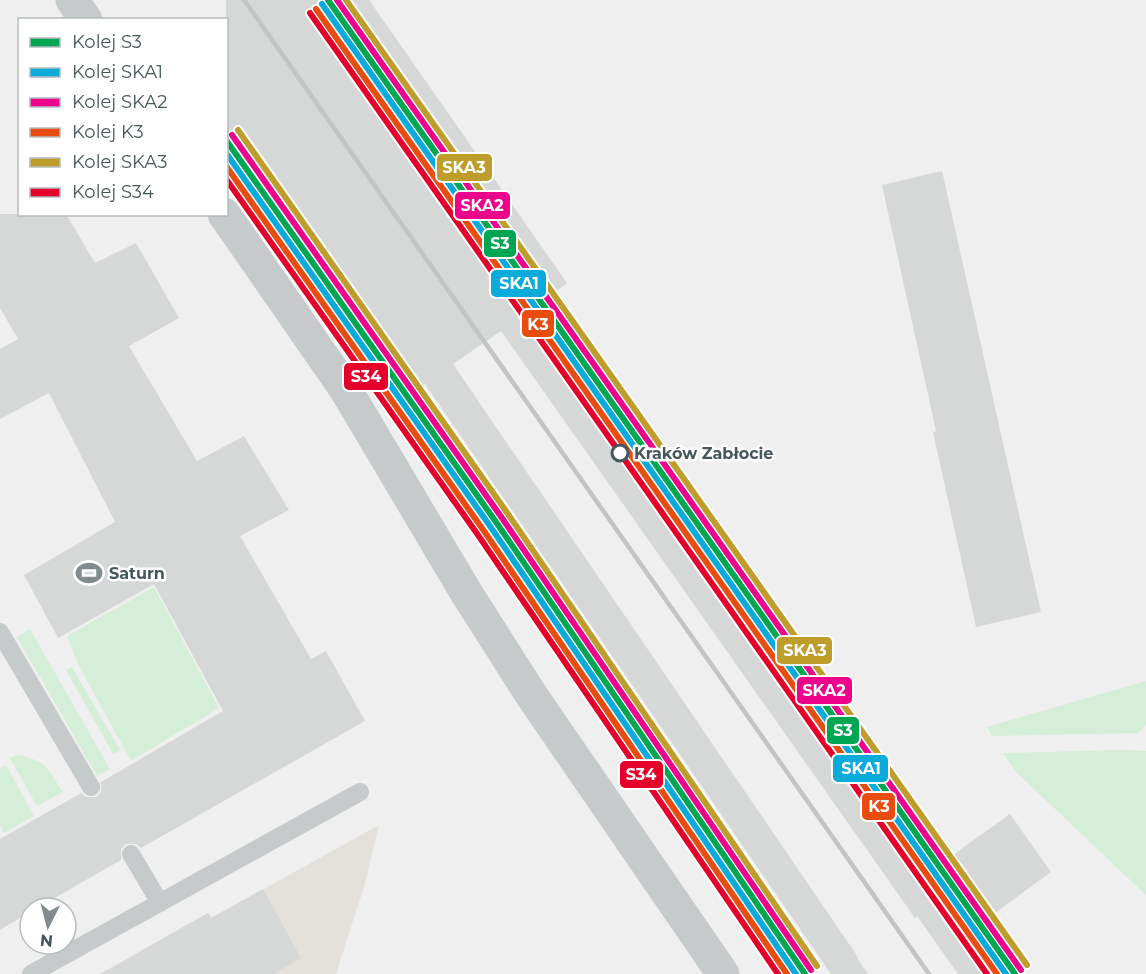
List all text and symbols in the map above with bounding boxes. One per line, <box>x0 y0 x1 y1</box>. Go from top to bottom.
legend <box>18 18 228 216</box>
text: Kolej S3 <box>72 31 142 53</box>
text: Kolej SKA1 <box>72 61 163 83</box>
text: Kolej SKA2 <box>72 91 167 113</box>
text: Kolej K3 <box>72 121 144 143</box>
text: Kolej SKA3 <box>72 151 168 173</box>
line badge: SKA3 <box>436 153 493 182</box>
text: SKA3 <box>442 158 486 177</box>
text: Kolej S34 <box>72 181 154 203</box>
line badge: SKA2 <box>454 191 511 220</box>
text: SKA2 <box>460 196 504 215</box>
line badge: S3 <box>483 229 517 258</box>
text: S3 <box>490 234 510 253</box>
line badge: SKA1 <box>490 269 547 298</box>
text: SKA1 <box>499 274 539 293</box>
line badge: K3 <box>521 309 555 338</box>
text: K3 <box>527 315 549 334</box>
line badge: S34 <box>343 362 389 391</box>
text: S34 <box>351 367 381 386</box>
marker: Kraków Zabłocie <box>611 444 629 462</box>
place label: Kraków Zabłocie <box>634 444 773 463</box>
sports icon: Saturn <box>74 558 104 588</box>
place label: Saturn <box>109 564 165 583</box>
line badge: SKA3 <box>776 636 833 665</box>
text: SKA3 <box>783 641 827 660</box>
line badge: SKA2 <box>796 676 853 705</box>
text: SKA2 <box>802 681 846 700</box>
line badge: S3 <box>826 716 860 745</box>
text: S3 <box>833 721 853 740</box>
line badge: SKA1 <box>832 754 889 783</box>
text: SKA1 <box>841 759 881 778</box>
line badge: S34 <box>619 760 664 789</box>
text: S34 <box>626 765 656 784</box>
line badge: K3 <box>861 792 896 821</box>
text: K3 <box>868 797 890 816</box>
north arrow <box>18 896 78 956</box>
text: N <box>39 930 54 951</box>

